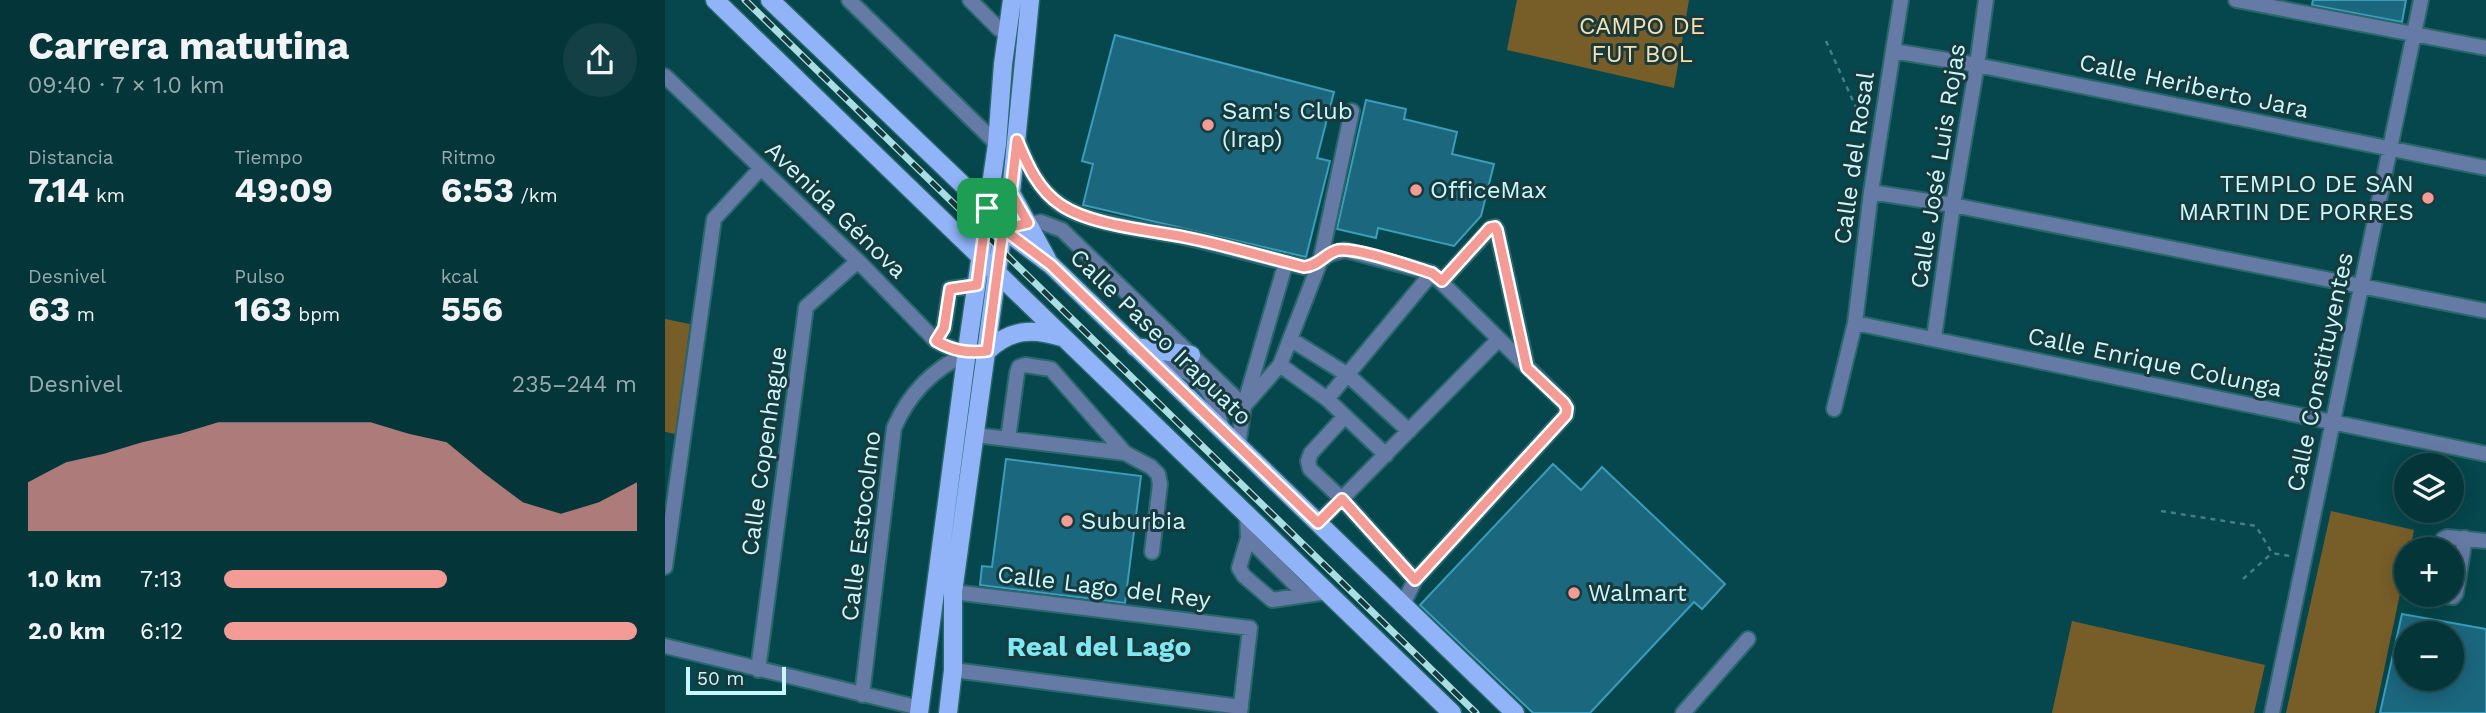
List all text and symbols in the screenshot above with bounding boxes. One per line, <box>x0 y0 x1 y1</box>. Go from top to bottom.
park label: CAMPO DE FUT BOL <box>1579 12 1705 68</box>
button: share <box>563 23 637 97</box>
text: Carrera matutina <box>28 24 349 68</box>
street label: Calle José Luis Rojas <box>1905 42 1971 290</box>
street label: Calle Heriberto Jara <box>2077 48 2311 124</box>
street label: Calle del Rosal <box>1828 69 1880 246</box>
text: 09:40 · 7 × 1.0 km <box>28 72 225 99</box>
place label: Sam's Club (Irap) <box>1222 97 1353 153</box>
marker: Sam's Club (Irap) <box>1200 117 1216 133</box>
street label: Avenida Génova <box>760 136 912 284</box>
text: Distancia <box>28 146 114 169</box>
text: Tiempo <box>234 146 303 169</box>
text: Ritmo <box>441 146 496 169</box>
text: 7.14 <box>28 169 89 211</box>
text: 49:09 <box>234 169 333 211</box>
text: 6:53 <box>441 169 514 211</box>
place label: TEMPLO DE SAN MARTIN DE PORRES <box>2179 170 2414 226</box>
place label: OfficeMax <box>1430 176 1547 204</box>
pin <box>957 178 1017 238</box>
marker: OfficeMax <box>1408 182 1424 198</box>
text: km <box>89 184 125 207</box>
text: /km <box>514 184 558 207</box>
icon: arrive <box>968 189 1006 227</box>
marker: TEMPLO DE SAN MARTIN DE PORRES <box>2420 190 2436 206</box>
street label: Calle Paseo Irapuato <box>1064 243 1258 431</box>
street label: Calle Constituyentes <box>2281 250 2359 494</box>
text: Desnivel <box>28 265 106 288</box>
text: Pulso <box>234 265 285 288</box>
text: kcal <box>441 265 478 288</box>
text: 63 <box>28 288 70 330</box>
text: 163 <box>234 288 292 330</box>
text: 556 <box>441 288 503 330</box>
text: m <box>70 303 95 326</box>
text: bpm <box>292 303 340 326</box>
street label: Calle Enrique Colunga <box>2025 321 2285 403</box>
street label: Calle Copenhague <box>735 344 793 558</box>
text: Desnivel <box>28 371 123 398</box>
text: 235–244 m <box>512 371 637 398</box>
street label: Calle Estocolmo <box>835 429 887 623</box>
map controls <box>2394 453 2464 691</box>
button: layers <box>2394 453 2464 523</box>
place label: Suburbia <box>1081 507 1186 535</box>
marker: Suburbia <box>1059 513 1075 529</box>
button: + <box>2394 537 2464 607</box>
street label: Calle Lago del Rey <box>996 560 1213 614</box>
text: 1.0 km <box>28 566 102 593</box>
text: 7:13 <box>140 566 182 593</box>
place label: Walmart <box>1588 579 1687 607</box>
marker: Walmart <box>1566 585 1582 601</box>
text: 2.0 km <box>28 618 106 645</box>
text: 6:12 <box>140 618 183 645</box>
button: − <box>2394 621 2464 691</box>
district label: Real del Lago <box>1007 630 1191 663</box>
scale bar <box>686 664 786 696</box>
text: 50 m <box>697 667 744 690</box>

